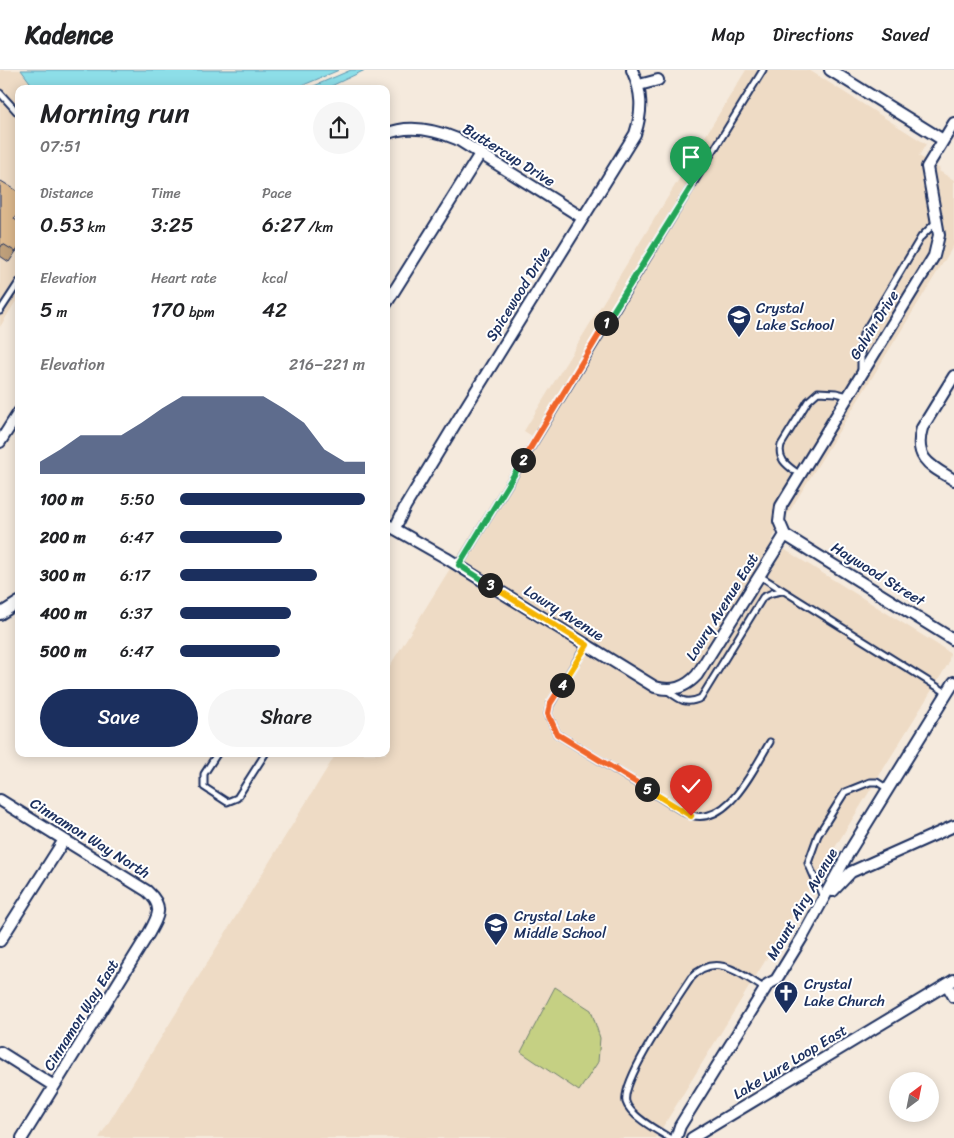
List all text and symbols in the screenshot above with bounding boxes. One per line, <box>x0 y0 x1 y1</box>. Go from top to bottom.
text: Kadence <box>25 14 113 56</box>
text: Map <box>712 19 745 51</box>
text: Directions <box>773 19 854 51</box>
text: Saved <box>882 19 929 51</box>
text: Morning run <box>40 88 190 137</box>
button: share <box>313 102 365 154</box>
street label: Buttercup Drive <box>458 116 561 194</box>
text: 07:51 <box>40 132 81 161</box>
pin <box>670 136 712 187</box>
icon: arrive <box>677 143 705 171</box>
text: Distance <box>40 181 93 206</box>
text: Time <box>151 181 181 206</box>
text: Pace <box>262 181 292 206</box>
text: 0.53 <box>40 206 84 244</box>
text: 3:25 <box>151 206 194 244</box>
text: 6:27 <box>262 206 304 244</box>
text: km <box>84 215 106 240</box>
text: /km <box>304 215 333 240</box>
street label: Spicewood Drive <box>479 242 557 346</box>
text: Elevation <box>40 266 97 291</box>
text: Heart rate <box>151 266 217 291</box>
text: kcal <box>262 266 287 291</box>
street label: Galvin Drive <box>842 285 906 365</box>
text: 5 <box>40 291 53 329</box>
text: 170 <box>151 291 185 329</box>
text: 42 <box>262 291 287 329</box>
place label: Crystal Lake School <box>756 295 835 338</box>
text: m <box>53 300 67 325</box>
text: bpm <box>185 300 215 325</box>
school or university icon: Crystal Lake School <box>726 304 752 338</box>
pin: 1 <box>594 310 618 336</box>
text: 1 <box>603 311 610 336</box>
text: Elevation <box>40 350 105 379</box>
text: 216–221 m <box>289 350 365 379</box>
pin: 2 <box>510 448 536 472</box>
text: 2 <box>519 448 528 473</box>
text: 100 m <box>40 485 84 514</box>
text: 5:50 <box>120 485 155 514</box>
text: 200 m <box>40 523 86 552</box>
text: 6:47 <box>120 523 153 552</box>
street label: Haywood Street <box>826 535 931 614</box>
street label: Lowry Avenue East <box>678 548 766 666</box>
text: 300 m <box>40 561 85 590</box>
text: 6:17 <box>120 561 150 590</box>
pin: 3 <box>478 572 502 598</box>
text: 3 <box>487 573 494 598</box>
street label: Lowry Avenue <box>519 578 609 648</box>
text: 400 m <box>40 599 87 628</box>
text: 6:37 <box>120 599 152 628</box>
text: 500 m <box>40 637 86 666</box>
text: 6:47 <box>120 637 153 666</box>
pin: 4 <box>550 672 574 698</box>
text: 4 <box>558 673 567 698</box>
button: Save <box>40 689 198 747</box>
button: Share <box>208 689 365 747</box>
pin <box>670 765 712 816</box>
icon: check <box>677 772 705 800</box>
pin: 5 <box>634 776 660 802</box>
text: 5 <box>643 777 652 802</box>
street label: Cinnamon Way North <box>25 791 155 886</box>
street label: Mount Airy Avenue <box>759 843 845 965</box>
place label: Crystal Lake Middle School <box>514 903 607 946</box>
school or university icon: Crystal Lake Middle School <box>483 912 509 946</box>
street label: Cinnamon Way East <box>36 954 126 1076</box>
place label: Crystal Lake Church <box>804 971 885 1014</box>
church icon: Crystal Lake Church <box>773 980 799 1014</box>
street label: Lake Lure Loop East <box>728 1017 853 1107</box>
north arrow <box>889 1072 939 1122</box>
map controls <box>889 1072 939 1122</box>

